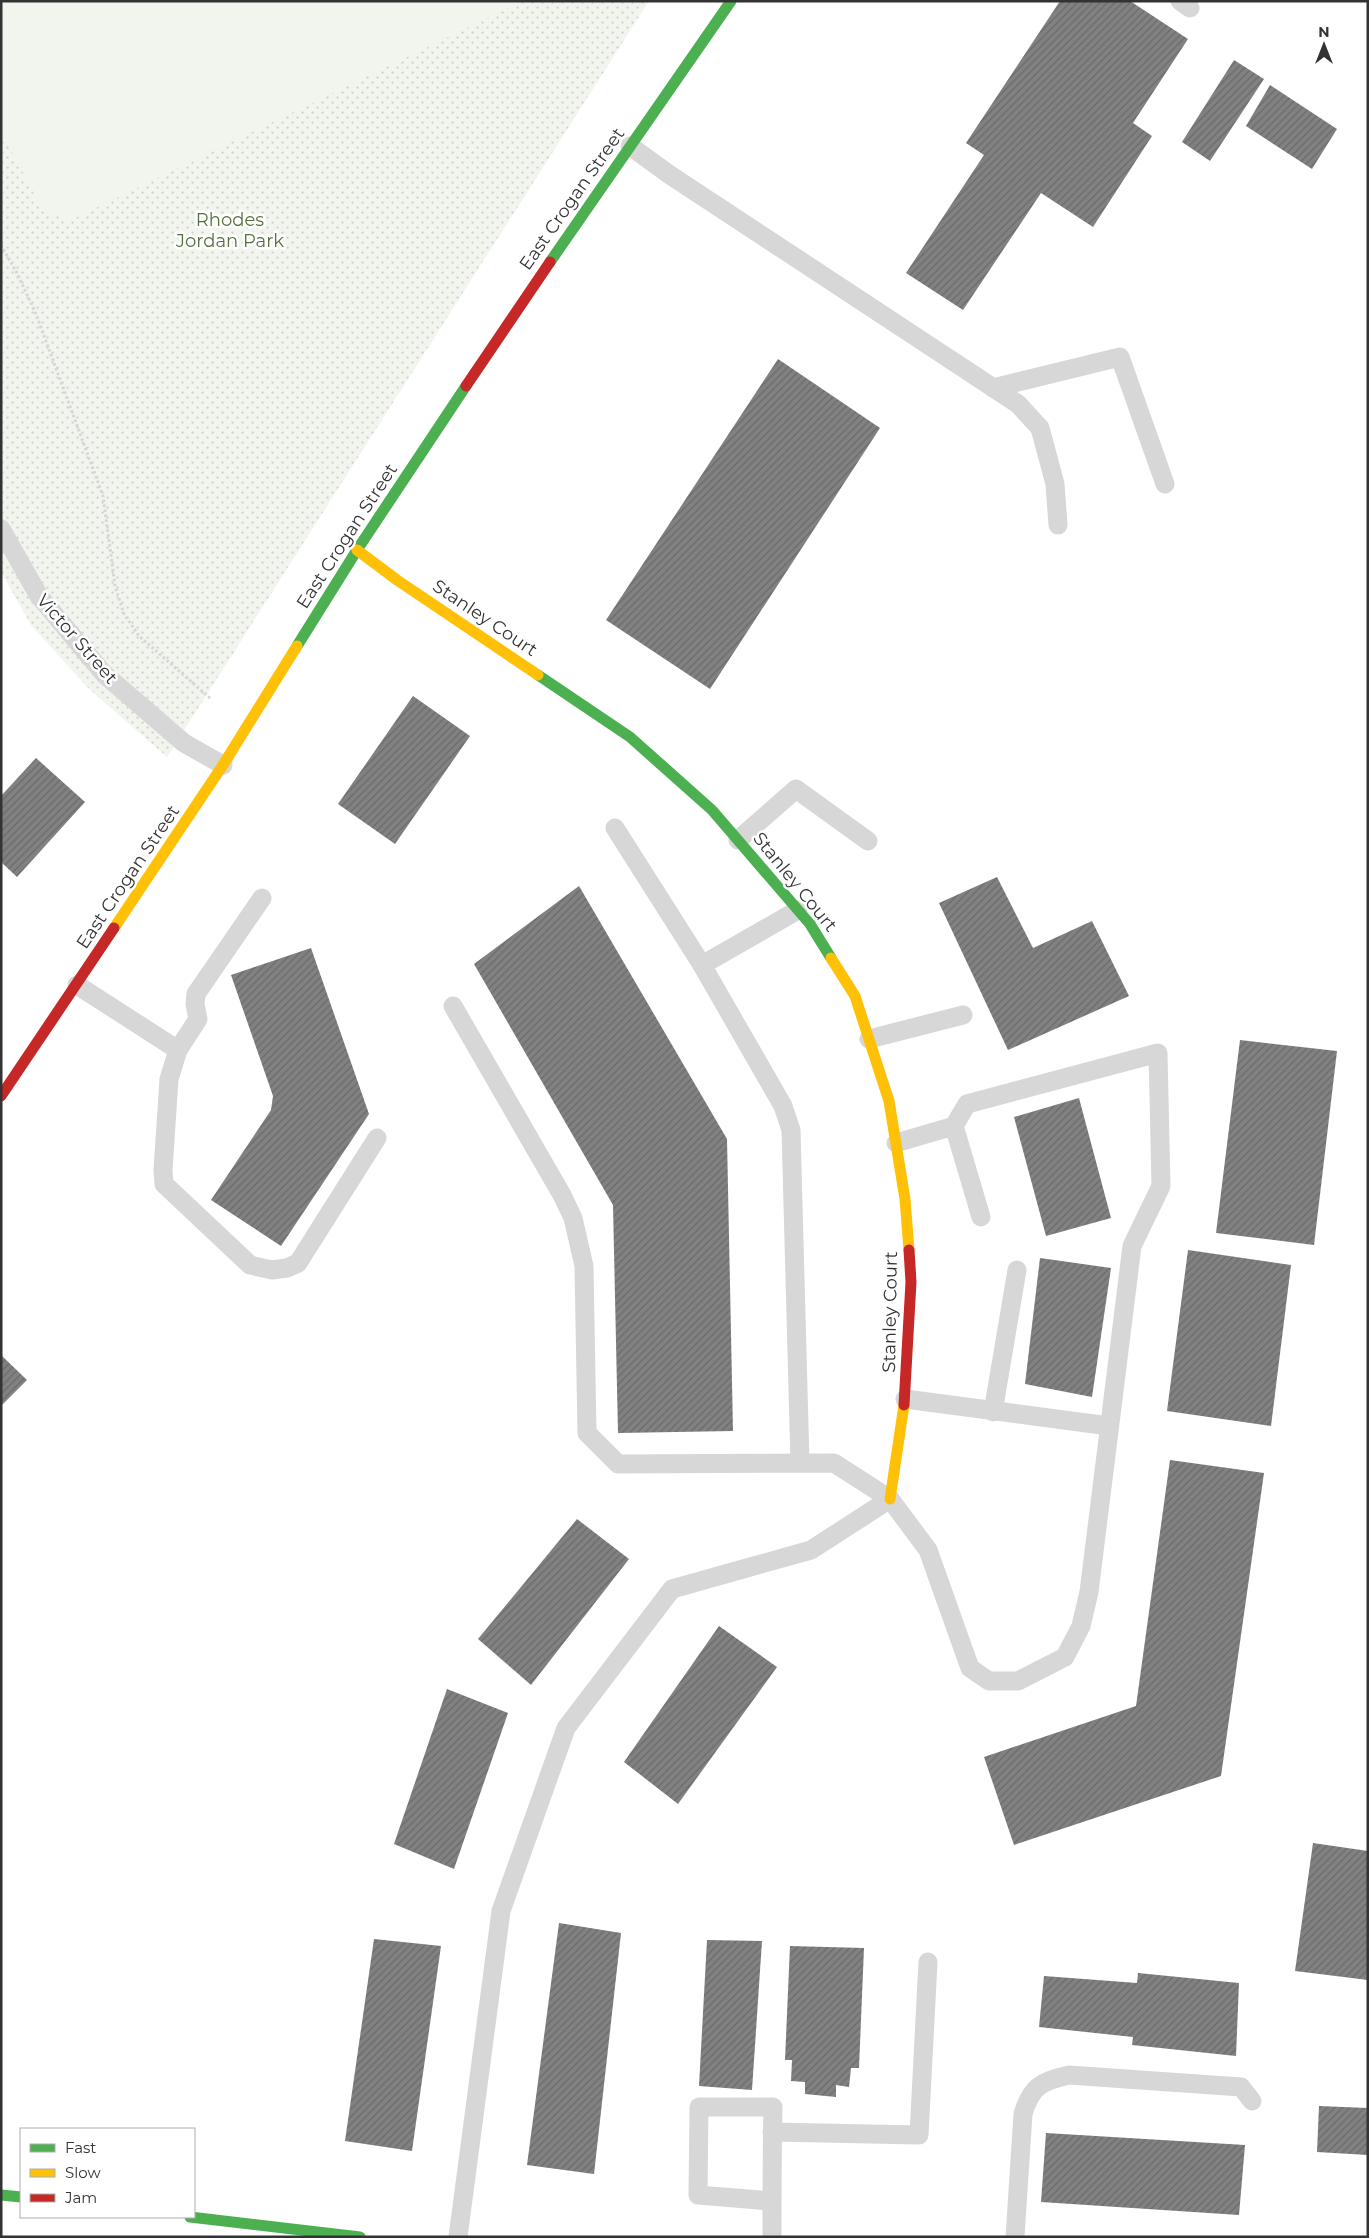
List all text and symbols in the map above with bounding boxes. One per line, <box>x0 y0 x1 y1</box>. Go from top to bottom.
north arrow <box>1299 20 1349 70</box>
text: N <box>1318 23 1330 41</box>
street label: East Crogan Street <box>515 124 629 274</box>
park label: Rhodes Jordan Park <box>175 209 284 252</box>
street label: East Crogan Street <box>292 459 402 613</box>
street label: Stanley Court <box>429 575 541 661</box>
street label: Victor Street <box>32 590 122 688</box>
street label: East Crogan Street <box>72 801 184 953</box>
street label: Stanley Court <box>748 828 842 936</box>
street label: Stanley Court <box>878 1251 902 1373</box>
legend <box>20 2128 195 2218</box>
text: Fast <box>65 2138 96 2157</box>
text: Slow <box>65 2163 101 2182</box>
text: Jam <box>64 2188 97 2207</box>

